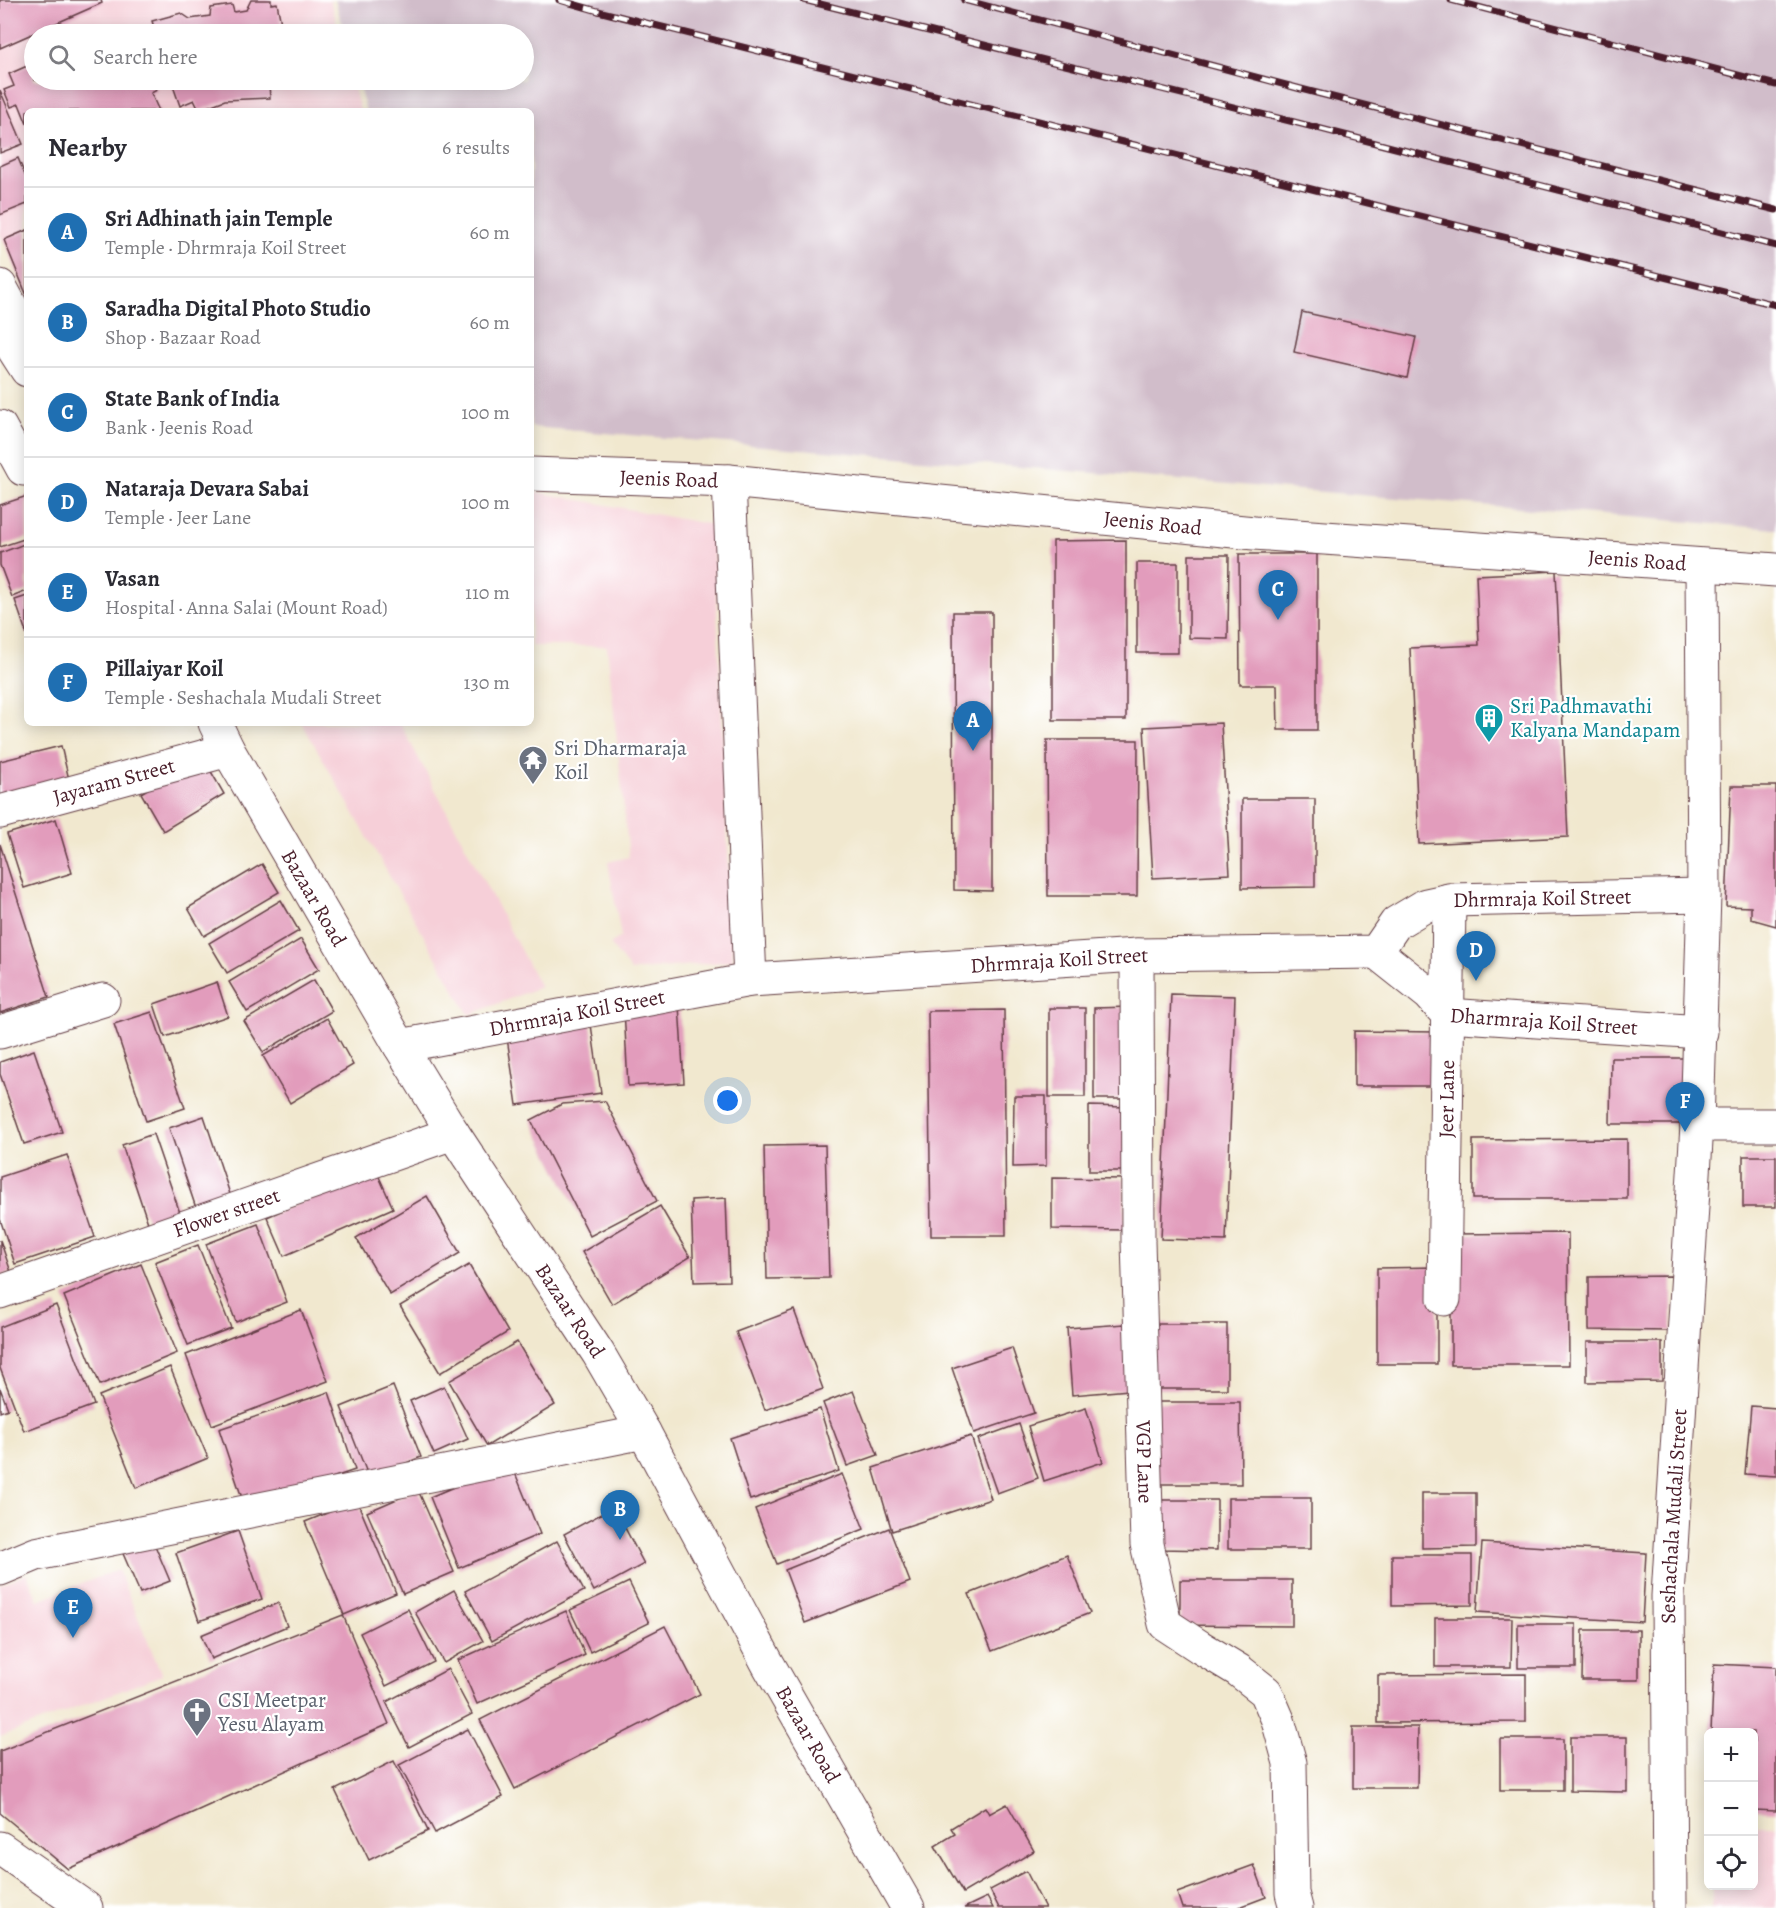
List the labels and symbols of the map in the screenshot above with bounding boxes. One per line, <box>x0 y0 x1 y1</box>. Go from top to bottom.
street label: Jeenis Road <box>619 463 719 495</box>
street label: Jeenis Road <box>1102 504 1204 542</box>
street label: Jeenis Road <box>1587 543 1688 578</box>
pin: C <box>1258 570 1298 620</box>
place label: Sri Padhmavathi Kalyana Mandapam <box>1510 692 1680 744</box>
pin: A <box>954 702 992 751</box>
building icon: Sri Padhmavathi Kalyana Mandapam <box>1473 702 1505 744</box>
place label: Sri Dharmaraja Koil <box>554 734 687 786</box>
temple icon: Sri Dharmaraja Koil <box>517 744 549 786</box>
street label: Jayaram Street <box>50 751 178 811</box>
street label: Bazaar Road <box>275 844 353 952</box>
street label: Dhrmraja Koil Street <box>1453 882 1632 914</box>
pin: D <box>1456 932 1496 981</box>
street label: Dhrmraja Koil Street <box>969 941 1148 980</box>
street label: Dhrmraja Koil Street <box>487 982 667 1043</box>
street label: Dharmraja Koil Street <box>1449 1001 1639 1042</box>
street label: Jeer Lane <box>1432 1060 1461 1138</box>
pin: F <box>1666 1082 1704 1132</box>
your location <box>713 1086 742 1115</box>
street label: Flower street <box>169 1181 284 1244</box>
street label: Bazaar Road <box>529 1258 612 1364</box>
street label: Seshachala Mudali Street <box>1654 1408 1694 1624</box>
street label: VGP Lane <box>1129 1419 1160 1504</box>
pin: B <box>600 1490 640 1540</box>
pin: E <box>54 1588 92 1638</box>
street label: Bazaar Road <box>769 1681 848 1788</box>
place label: CSI Meetpar Yesu Alayam <box>217 1686 326 1738</box>
church icon: CSI Meetpar Yesu Alayam <box>181 1696 213 1738</box>

